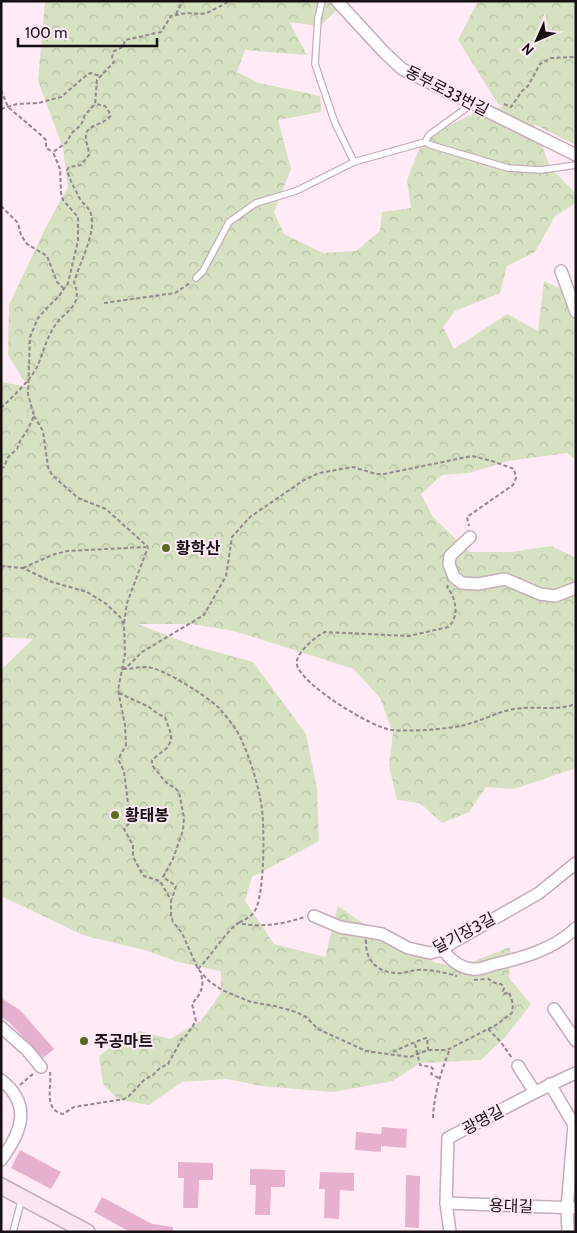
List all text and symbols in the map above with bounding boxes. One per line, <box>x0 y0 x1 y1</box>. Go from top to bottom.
scale bar <box>18 15 156 47</box>
north arrow <box>512 15 562 65</box>
text: 100 m <box>25 24 67 42</box>
text: N <box>518 39 538 59</box>
street label: 동부로33번길 <box>402 62 492 120</box>
place label: 황학산 <box>176 539 220 558</box>
marker: 황학산 <box>160 542 172 554</box>
place label: 황태봉 <box>125 806 169 825</box>
marker: 황태봉 <box>109 809 121 821</box>
street label: 달기장3길 <box>430 909 498 957</box>
place label: 주공마트 <box>94 1032 153 1051</box>
marker: 주공마트 <box>78 1035 90 1047</box>
street label: 광명길 <box>459 1101 507 1139</box>
street label: 용대길 <box>489 1196 533 1216</box>

